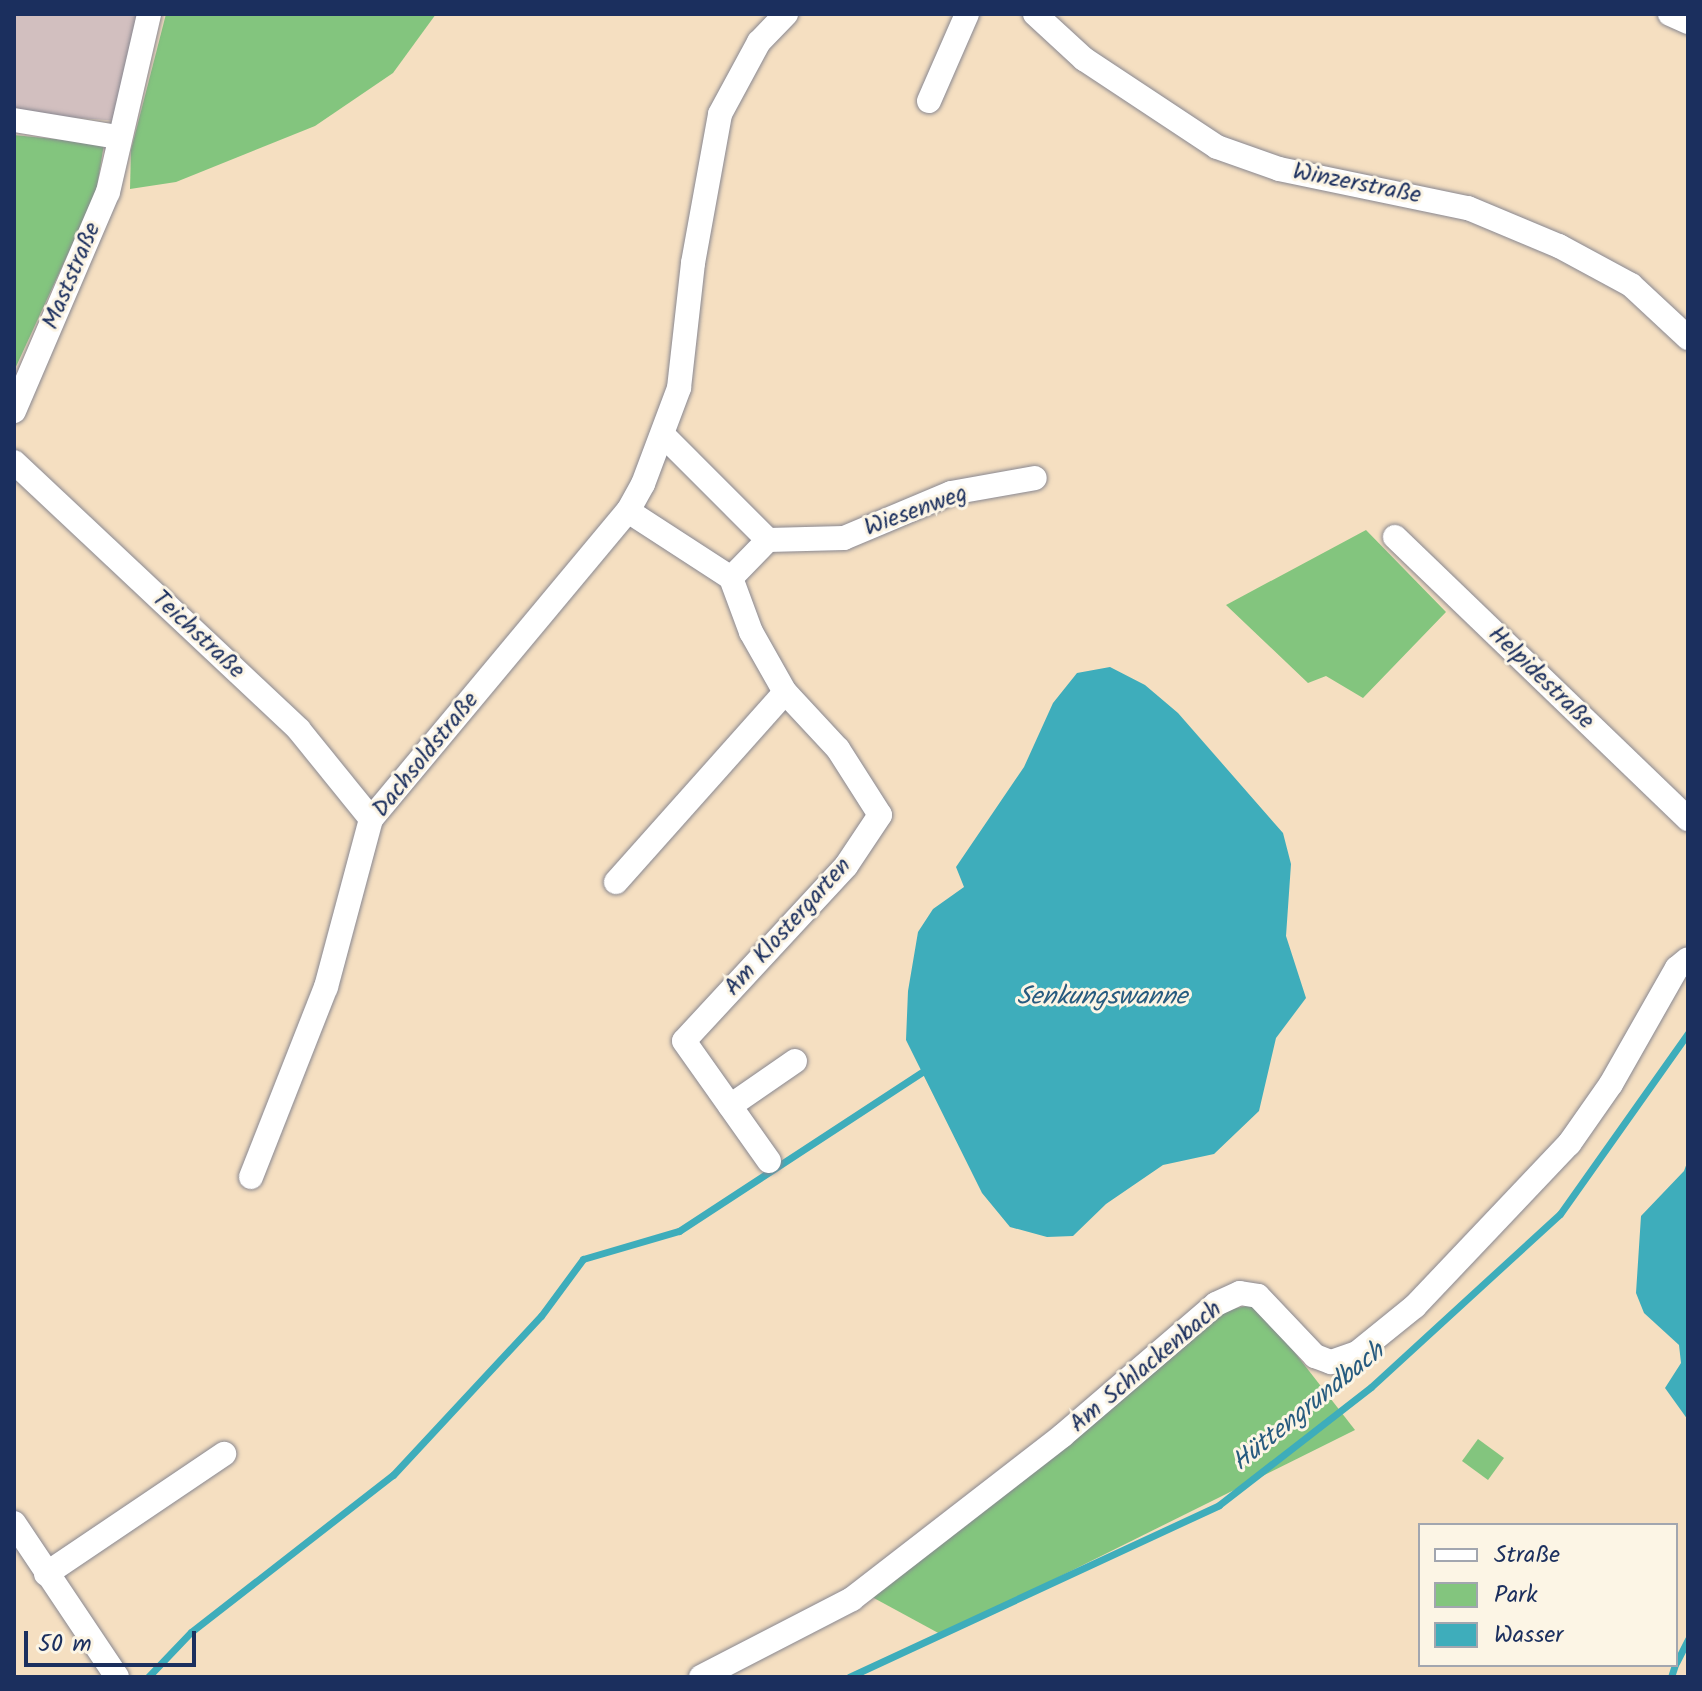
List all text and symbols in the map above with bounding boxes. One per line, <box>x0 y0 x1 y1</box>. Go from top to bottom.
street label: Winzerstraße <box>1290 157 1424 211</box>
street label: Maststraße <box>37 218 107 334</box>
street label: Wiesenweg <box>861 479 971 543</box>
street label: Teichstraße <box>146 585 250 685</box>
street label: Helpidestraße <box>1482 620 1600 736</box>
street label: Dachsoldstraße <box>367 687 485 823</box>
street label: Am Klostergarten <box>718 852 858 1002</box>
water label: Senkungswanne <box>1017 982 1187 1014</box>
street label: Am Schlackenbach <box>1064 1295 1228 1439</box>
water label: Hüttengrundbach <box>1226 1337 1392 1479</box>
legend <box>1418 1523 1678 1667</box>
text: Straße <box>1494 1536 1560 1575</box>
text: Park <box>1494 1576 1538 1615</box>
scale bar <box>28 1615 200 1665</box>
text: Wasser <box>1494 1616 1563 1655</box>
text: 50 m <box>38 1625 92 1664</box>

